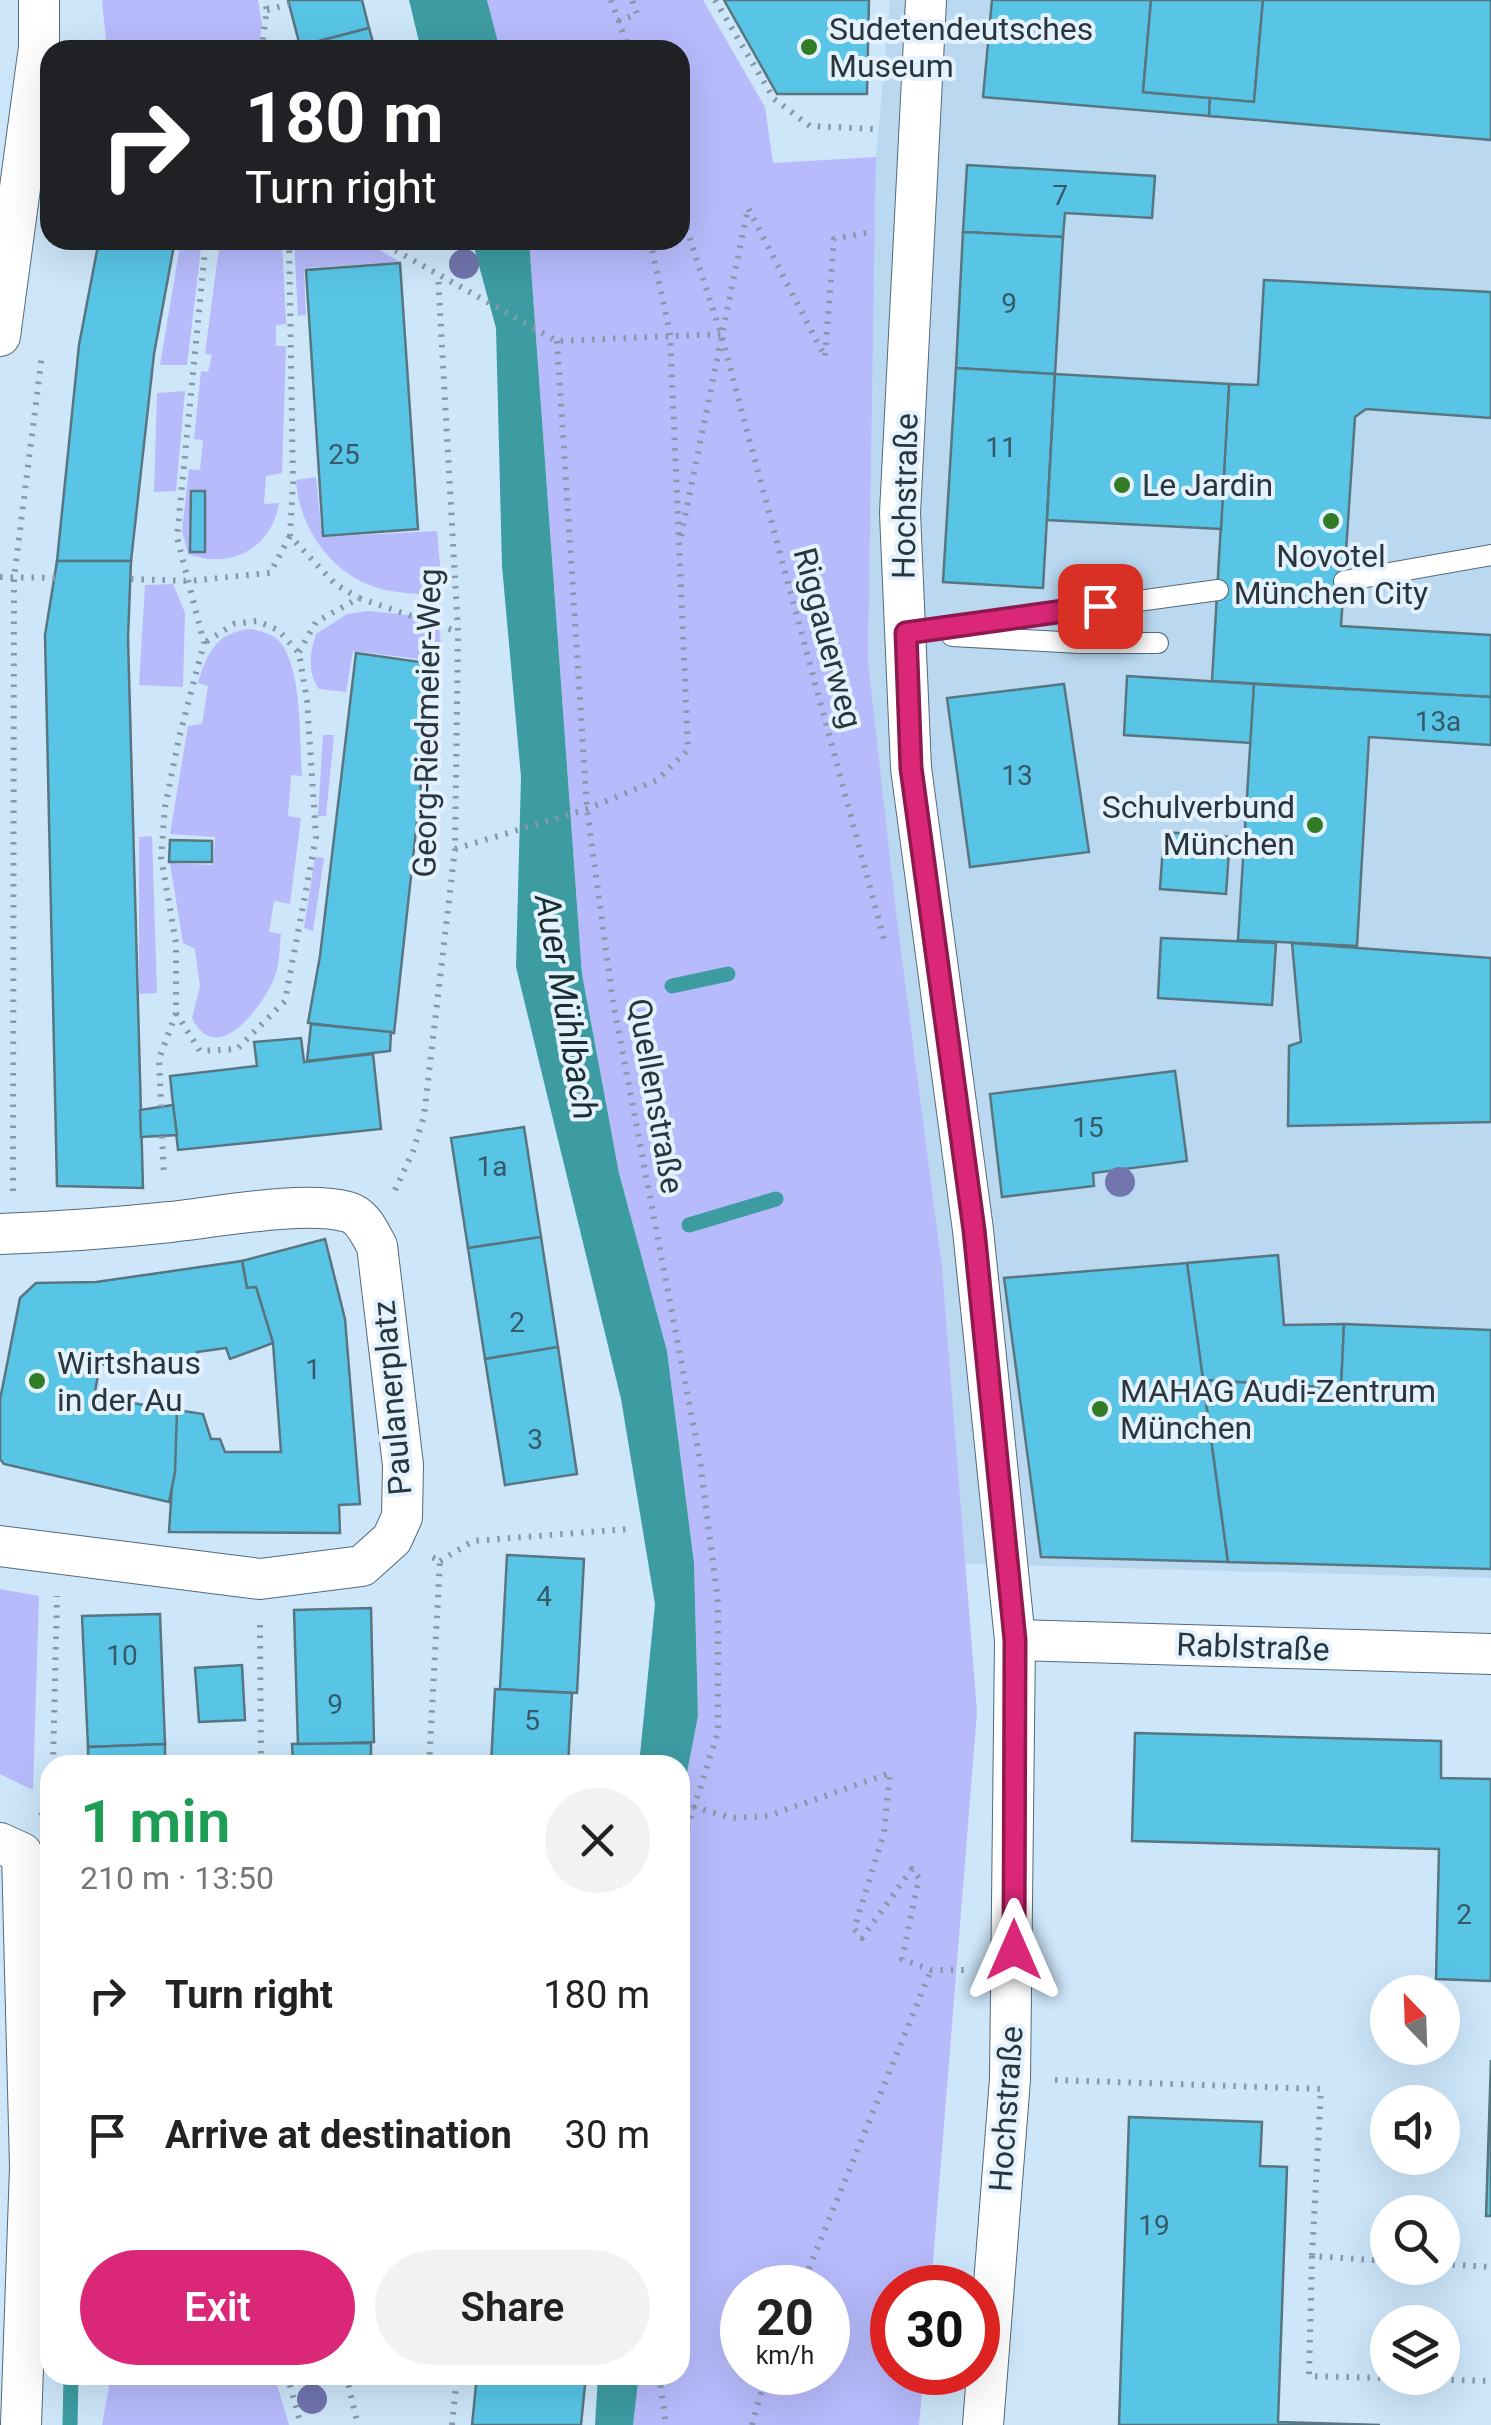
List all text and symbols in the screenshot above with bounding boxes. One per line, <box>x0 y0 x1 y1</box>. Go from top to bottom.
place label: Sudetendeutsches Museum <box>829 10 1093 85</box>
marker: Sudetendeutsches Museum <box>798 36 820 58</box>
text: 180 m <box>245 77 444 159</box>
icon: right <box>80 80 210 210</box>
text: Turn right <box>245 161 437 214</box>
house number: 7 <box>1052 179 1068 212</box>
house number: 9 <box>1001 287 1017 320</box>
street label: Hochstraße <box>885 413 925 579</box>
house number: 11 <box>985 431 1017 464</box>
house number: 25 <box>328 438 360 471</box>
place label: Le Jardin <box>1142 466 1273 504</box>
marker: Le Jardin <box>1111 474 1133 496</box>
marker: Novotel München City <box>1320 510 1342 532</box>
place label: Novotel München City <box>1234 537 1428 612</box>
street label: Riggauerweg <box>786 543 870 733</box>
pin <box>1058 564 1143 649</box>
street label: Georg-Riedmeier-Weg <box>405 568 449 878</box>
icon: arrive <box>1073 579 1128 634</box>
house number: 13a <box>1415 705 1461 738</box>
house number: 13 <box>1001 759 1033 792</box>
place label: Schulverbund München <box>1102 788 1295 863</box>
marker: Schulverbund München <box>1304 814 1326 836</box>
water label: Auer Mühlbach <box>526 889 606 1123</box>
street label: Quellenstraße <box>620 995 692 1197</box>
house number: 15 <box>1072 1111 1104 1144</box>
house number: 1a <box>477 1150 507 1183</box>
street label: Paulanerplatz <box>365 1299 419 1497</box>
house number: 2 <box>509 1306 525 1339</box>
place label: Wirtshaus in der Au <box>57 1344 201 1419</box>
house number: 1 <box>305 1353 321 1386</box>
marker: Wirtshaus in der Au <box>26 1370 48 1392</box>
place label: MAHAG Audi-Zentrum München <box>1120 1372 1436 1447</box>
marker: MAHAG Audi-Zentrum München <box>1089 1398 1111 1420</box>
house number: 3 <box>527 1423 543 1456</box>
house number: 4 <box>536 1580 552 1613</box>
street label: Rablstraße <box>1176 1625 1330 1669</box>
house number: 10 <box>106 1639 138 1672</box>
house number: 9 <box>327 1688 343 1721</box>
house number: 5 <box>524 1704 540 1737</box>
text: 1 min <box>80 1786 230 1857</box>
button: close <box>545 1788 650 1893</box>
text: 210 m · 13:50 <box>80 1859 274 1897</box>
position arrow <box>962 1898 1066 2002</box>
house number: 2 <box>1456 1898 1472 1931</box>
icon: right <box>80 1968 135 2023</box>
text: Turn right <box>165 1973 333 2017</box>
text: 180 m <box>543 1973 650 2017</box>
north arrow <box>1370 1975 1460 2065</box>
map controls <box>1370 1975 1460 2395</box>
street label: Hochstraße <box>981 2025 1031 2193</box>
button: sound <box>1370 2085 1460 2175</box>
icon: arrive <box>80 2108 135 2163</box>
text: Arrive at destination <box>165 2113 512 2157</box>
text: 30 m <box>565 2113 650 2157</box>
button: search <box>1370 2195 1460 2285</box>
house number: 19 <box>1138 2209 1170 2242</box>
button: Exit <box>80 2250 355 2365</box>
button: Share <box>375 2250 650 2365</box>
speed limit sign: 30 <box>870 2265 1000 2395</box>
text: 20 <box>756 2289 814 2347</box>
button: layers <box>1370 2305 1460 2395</box>
text: km/h <box>756 2341 814 2370</box>

